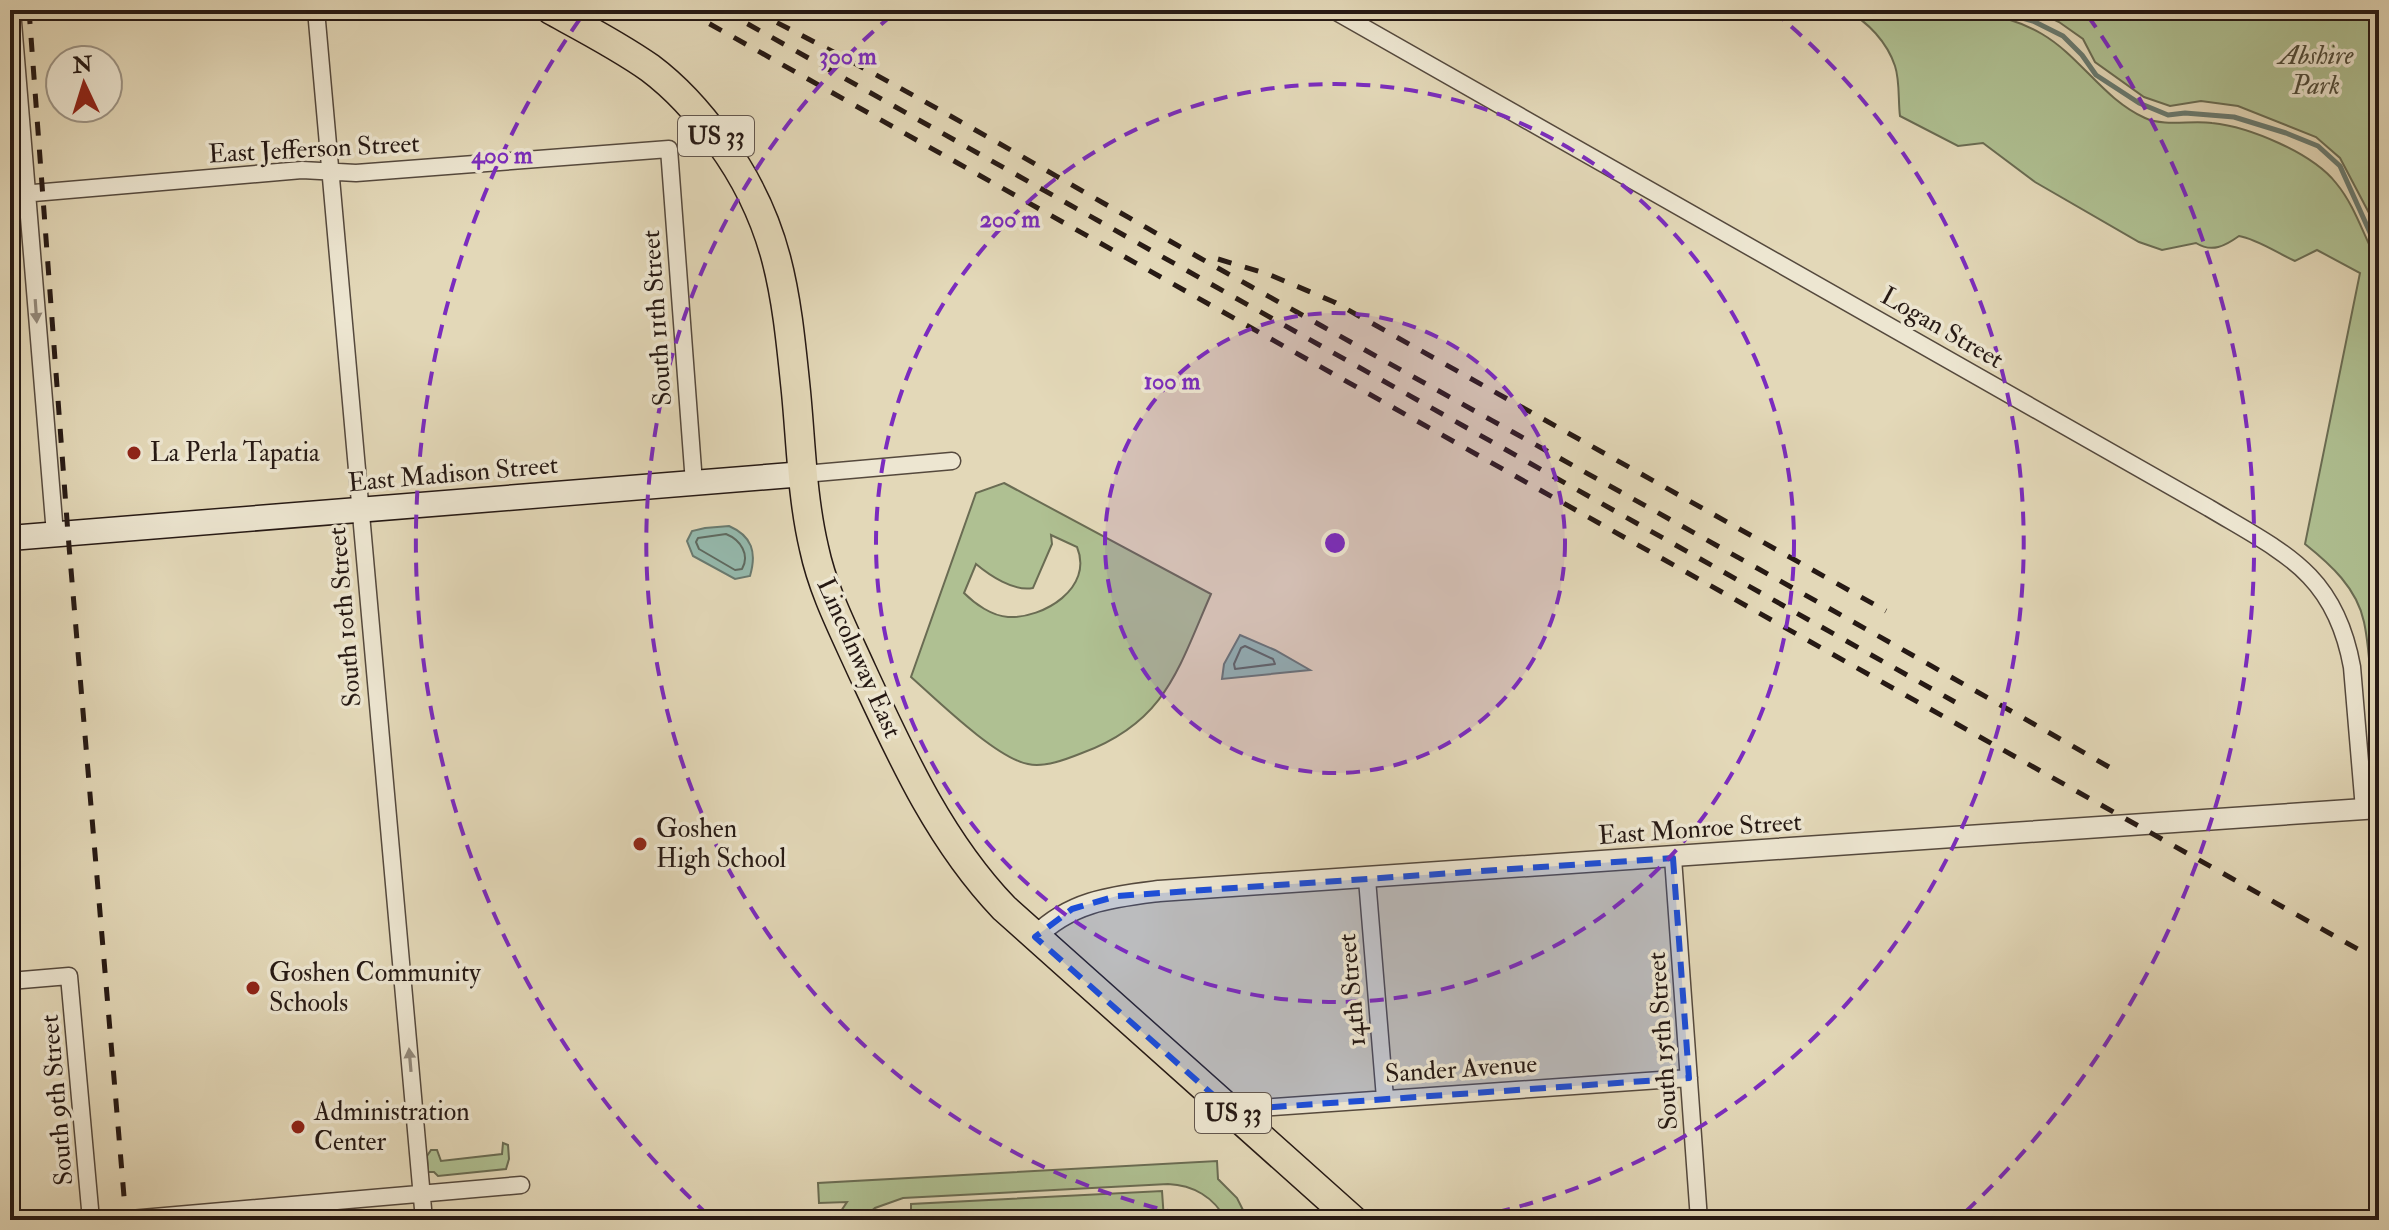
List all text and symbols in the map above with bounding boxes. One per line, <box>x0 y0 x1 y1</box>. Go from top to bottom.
park label: Abshire Park <box>2276 40 2354 102</box>
text: 300 m <box>819 41 877 72</box>
north arrow <box>44 44 124 124</box>
text: N <box>71 50 94 80</box>
road number: US 33 <box>678 116 754 156</box>
street label: East Jefferson Street <box>208 127 420 171</box>
text: 400 m <box>470 140 533 171</box>
text: 200 m <box>980 204 1041 235</box>
street label: South 11th Street <box>635 229 679 407</box>
street label: Logan Street <box>1875 280 2009 376</box>
one-way arrow <box>30 299 43 324</box>
text: 100 m <box>1144 366 1201 397</box>
place label: La Perla Tapatia <box>150 437 320 470</box>
marker: La Perla Tapatia <box>125 444 143 462</box>
street label: East Madison Street <box>347 449 559 499</box>
street label: South 10th Street <box>321 526 369 708</box>
centre of rings <box>1321 529 1349 557</box>
street label: Lincolnway East <box>809 573 909 743</box>
street label: East Monroe Street <box>1597 806 1803 852</box>
place label: Goshen High School <box>656 813 787 875</box>
marker: Goshen High School <box>631 835 649 853</box>
street label: 14th Street <box>1331 932 1373 1048</box>
street label: South 15th Street <box>1641 951 1685 1131</box>
place label: Goshen Community Schools <box>269 957 481 1019</box>
marker: Goshen Community Schools <box>244 979 262 997</box>
street label: South 9th Street <box>34 1013 80 1187</box>
one-way arrow <box>403 1047 416 1072</box>
street label: Sander Avenue <box>1384 1048 1538 1090</box>
road number: US 33 <box>1195 1093 1271 1133</box>
place label: Administration Center <box>313 1096 470 1158</box>
marker: Administration Center <box>289 1118 307 1136</box>

